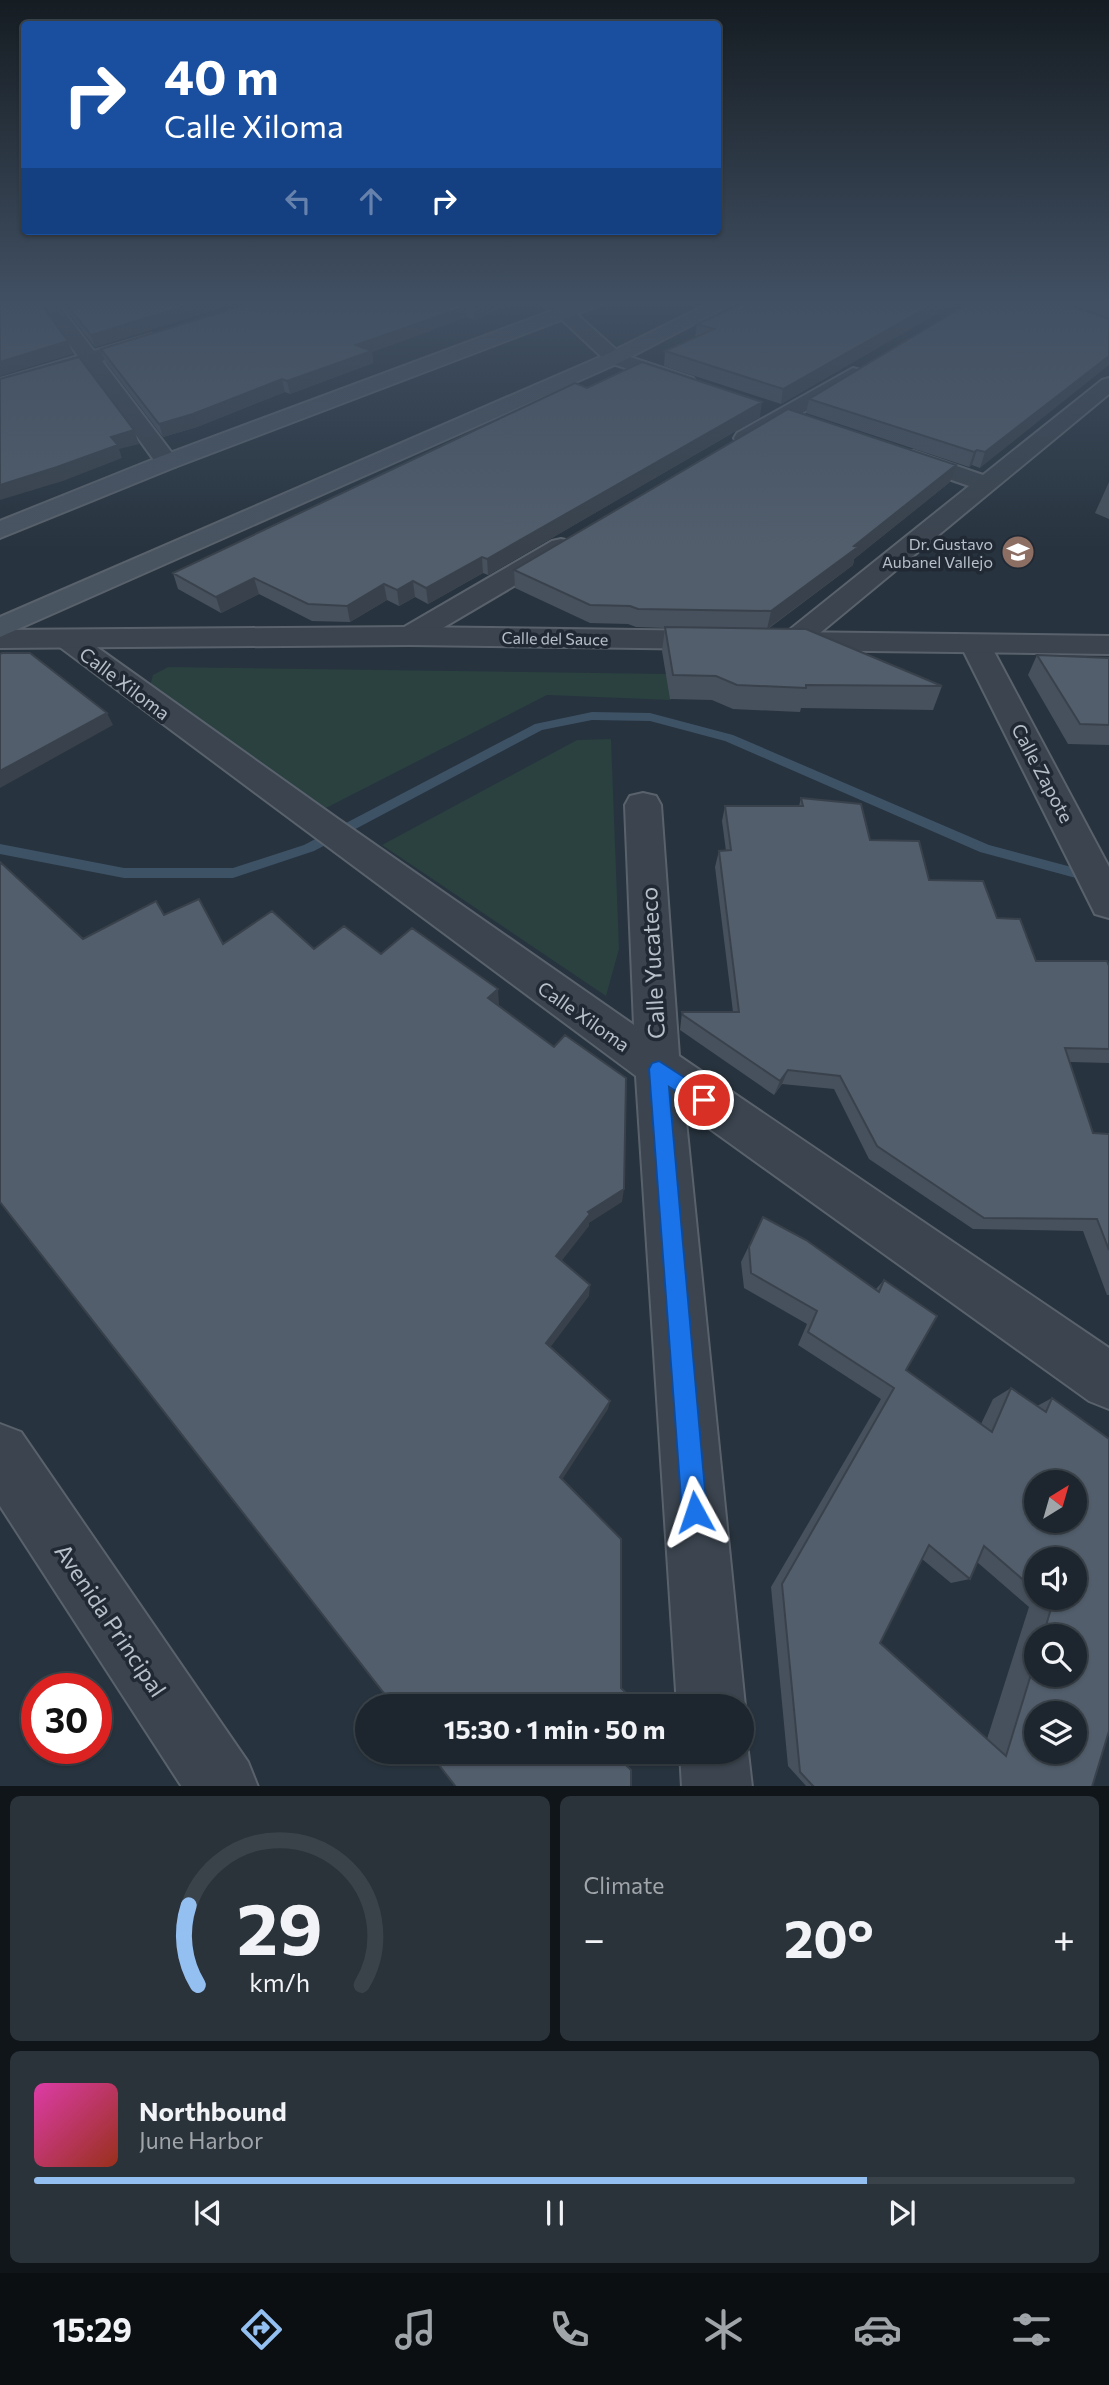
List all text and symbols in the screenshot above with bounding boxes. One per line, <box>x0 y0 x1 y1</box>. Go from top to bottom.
text: 40 m <box>164 45 279 105</box>
icon: right <box>49 49 140 140</box>
text: Calle Xiloma <box>164 105 344 145</box>
icon: left <box>279 182 317 220</box>
icon: ahead <box>352 182 390 220</box>
icon: right <box>425 182 463 220</box>
school or university icon: Dr. Gustavo Aubanel Vallejo <box>999 533 1037 571</box>
place label: Dr. Gustavo Aubanel Vallejo <box>882 534 993 571</box>
street label: Calle del Sauce <box>501 628 609 648</box>
street label: Calle Xiloma <box>75 642 175 724</box>
street label: Calle Zapote <box>1007 719 1079 827</box>
street label: Calle Yucateco <box>634 886 670 1040</box>
street label: Calle Xiloma <box>534 976 634 1056</box>
pin <box>674 1070 734 1130</box>
icon: arrive <box>685 1081 723 1119</box>
north arrow <box>1024 1470 1087 1533</box>
map controls <box>1024 1470 1087 1764</box>
position arrow <box>658 1475 732 1549</box>
street label: Avenida Principal <box>49 1538 173 1702</box>
button: sound <box>1024 1547 1087 1610</box>
button: search <box>1024 1624 1087 1687</box>
speed limit sign: 30 <box>21 1673 112 1764</box>
button: layers <box>1024 1701 1087 1764</box>
text: 15:30 · 1 min · 50 m <box>444 1713 665 1744</box>
text: Climate <box>584 1871 665 1899</box>
text: 29 <box>237 1881 323 1970</box>
text: 20° <box>784 1905 874 1969</box>
text: − <box>584 1914 605 1961</box>
text: + <box>1053 1914 1075 1961</box>
text: km/h <box>249 1966 310 1996</box>
text: Northbound <box>139 2095 287 2126</box>
text: June Harbor <box>139 2126 263 2154</box>
icon: previous <box>189 2194 227 2232</box>
icon: pause <box>536 2194 574 2232</box>
icon: next <box>883 2194 921 2232</box>
icon: directions <box>237 2305 286 2354</box>
icon: music <box>391 2305 440 2354</box>
icon: phone <box>545 2305 594 2354</box>
icon: climate <box>699 2305 748 2354</box>
icon: car <box>853 2305 902 2354</box>
icon: filters <box>1007 2305 1056 2354</box>
text: 15:29 <box>53 2309 132 2349</box>

